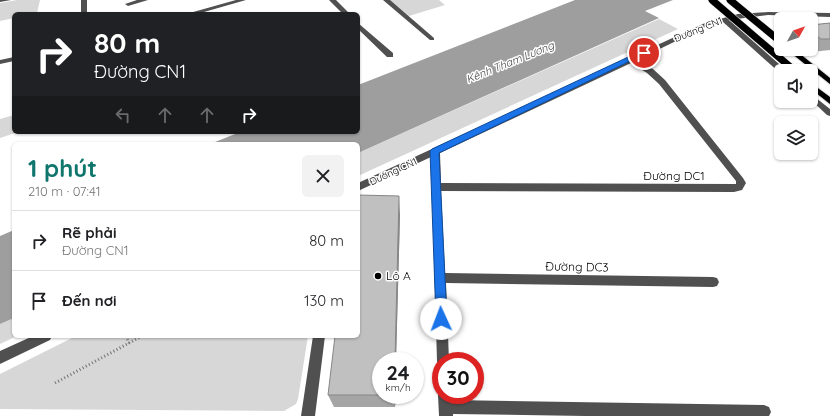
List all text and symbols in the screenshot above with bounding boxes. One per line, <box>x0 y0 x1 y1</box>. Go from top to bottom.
north arrow <box>774 12 818 56</box>
map controls <box>774 12 818 160</box>
street label: Đường CN1 <box>672 14 724 45</box>
text: 80 m <box>94 25 160 60</box>
icon: right <box>28 28 80 80</box>
pin <box>627 36 661 70</box>
water label: Kênh Tham Lương <box>464 38 557 86</box>
icon: arrive <box>633 42 655 64</box>
text: Đường CN1 <box>94 60 186 83</box>
button: sound <box>774 64 818 108</box>
icon: left <box>112 104 134 126</box>
icon: ahead <box>154 104 176 126</box>
icon: ahead <box>196 104 218 126</box>
icon: right <box>238 104 260 126</box>
button: layers <box>774 116 818 160</box>
text: 1 phút <box>28 153 97 183</box>
button: close <box>302 155 344 197</box>
street label: Đường CN1 <box>367 155 419 188</box>
street label: Đường DC1 <box>643 168 705 183</box>
text: 210 m · 07:41 <box>28 183 100 199</box>
text: Rẽ phải <box>62 223 116 242</box>
icon: right <box>28 230 50 252</box>
text: 80 m <box>309 231 344 250</box>
text: Đường CN1 <box>62 242 129 258</box>
street label: Đường DC3 <box>545 258 609 275</box>
place label: Lô A <box>386 268 411 283</box>
marker: Lô A <box>373 271 383 281</box>
icon: arrive <box>28 290 50 312</box>
text: Đến nơi <box>62 291 117 310</box>
text: 130 m <box>304 291 344 310</box>
position arrow <box>420 298 462 340</box>
speed limit sign: 30 <box>432 352 484 404</box>
text: 24 <box>386 360 410 385</box>
text: km/h <box>385 381 411 394</box>

